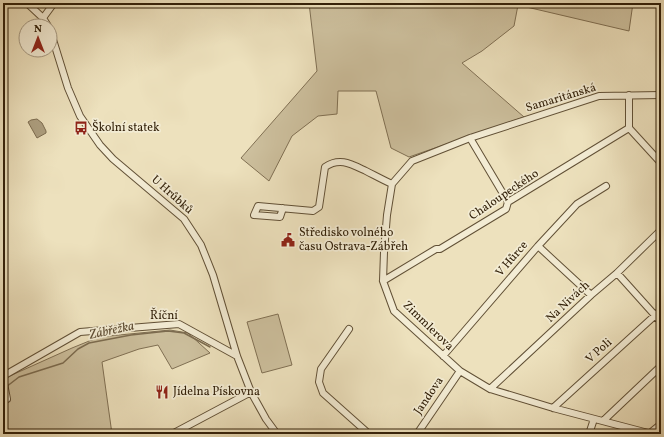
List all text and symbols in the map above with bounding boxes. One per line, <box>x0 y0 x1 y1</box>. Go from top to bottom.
north arrow <box>18 18 58 58</box>
text: N <box>34 22 42 37</box>
street label: Samaritánská <box>524 80 598 116</box>
place label: Školní statek <box>92 119 160 136</box>
bus stop icon: Školní statek <box>73 120 89 136</box>
street label: Chaloupeckého <box>466 166 542 224</box>
street label: U Hrůbků <box>148 172 197 218</box>
place label: Středisko volného času Ostrava-Zábřeh <box>299 225 408 255</box>
public building icon: Středisko volného času Ostrava-Zábřeh <box>280 232 296 248</box>
street label: V Hůrce <box>492 238 532 280</box>
street label: Na Nivách <box>543 278 593 326</box>
street label: Zimmlerova <box>399 298 457 354</box>
street label: Říční <box>150 307 178 324</box>
water label: Zábřežka <box>87 317 136 345</box>
street label: V Poli <box>582 335 616 367</box>
street label: Jandova <box>411 374 448 418</box>
restaurant icon: Jídelna Pískovna <box>154 384 170 400</box>
place label: Jídelna Pískovna <box>173 384 260 400</box>

